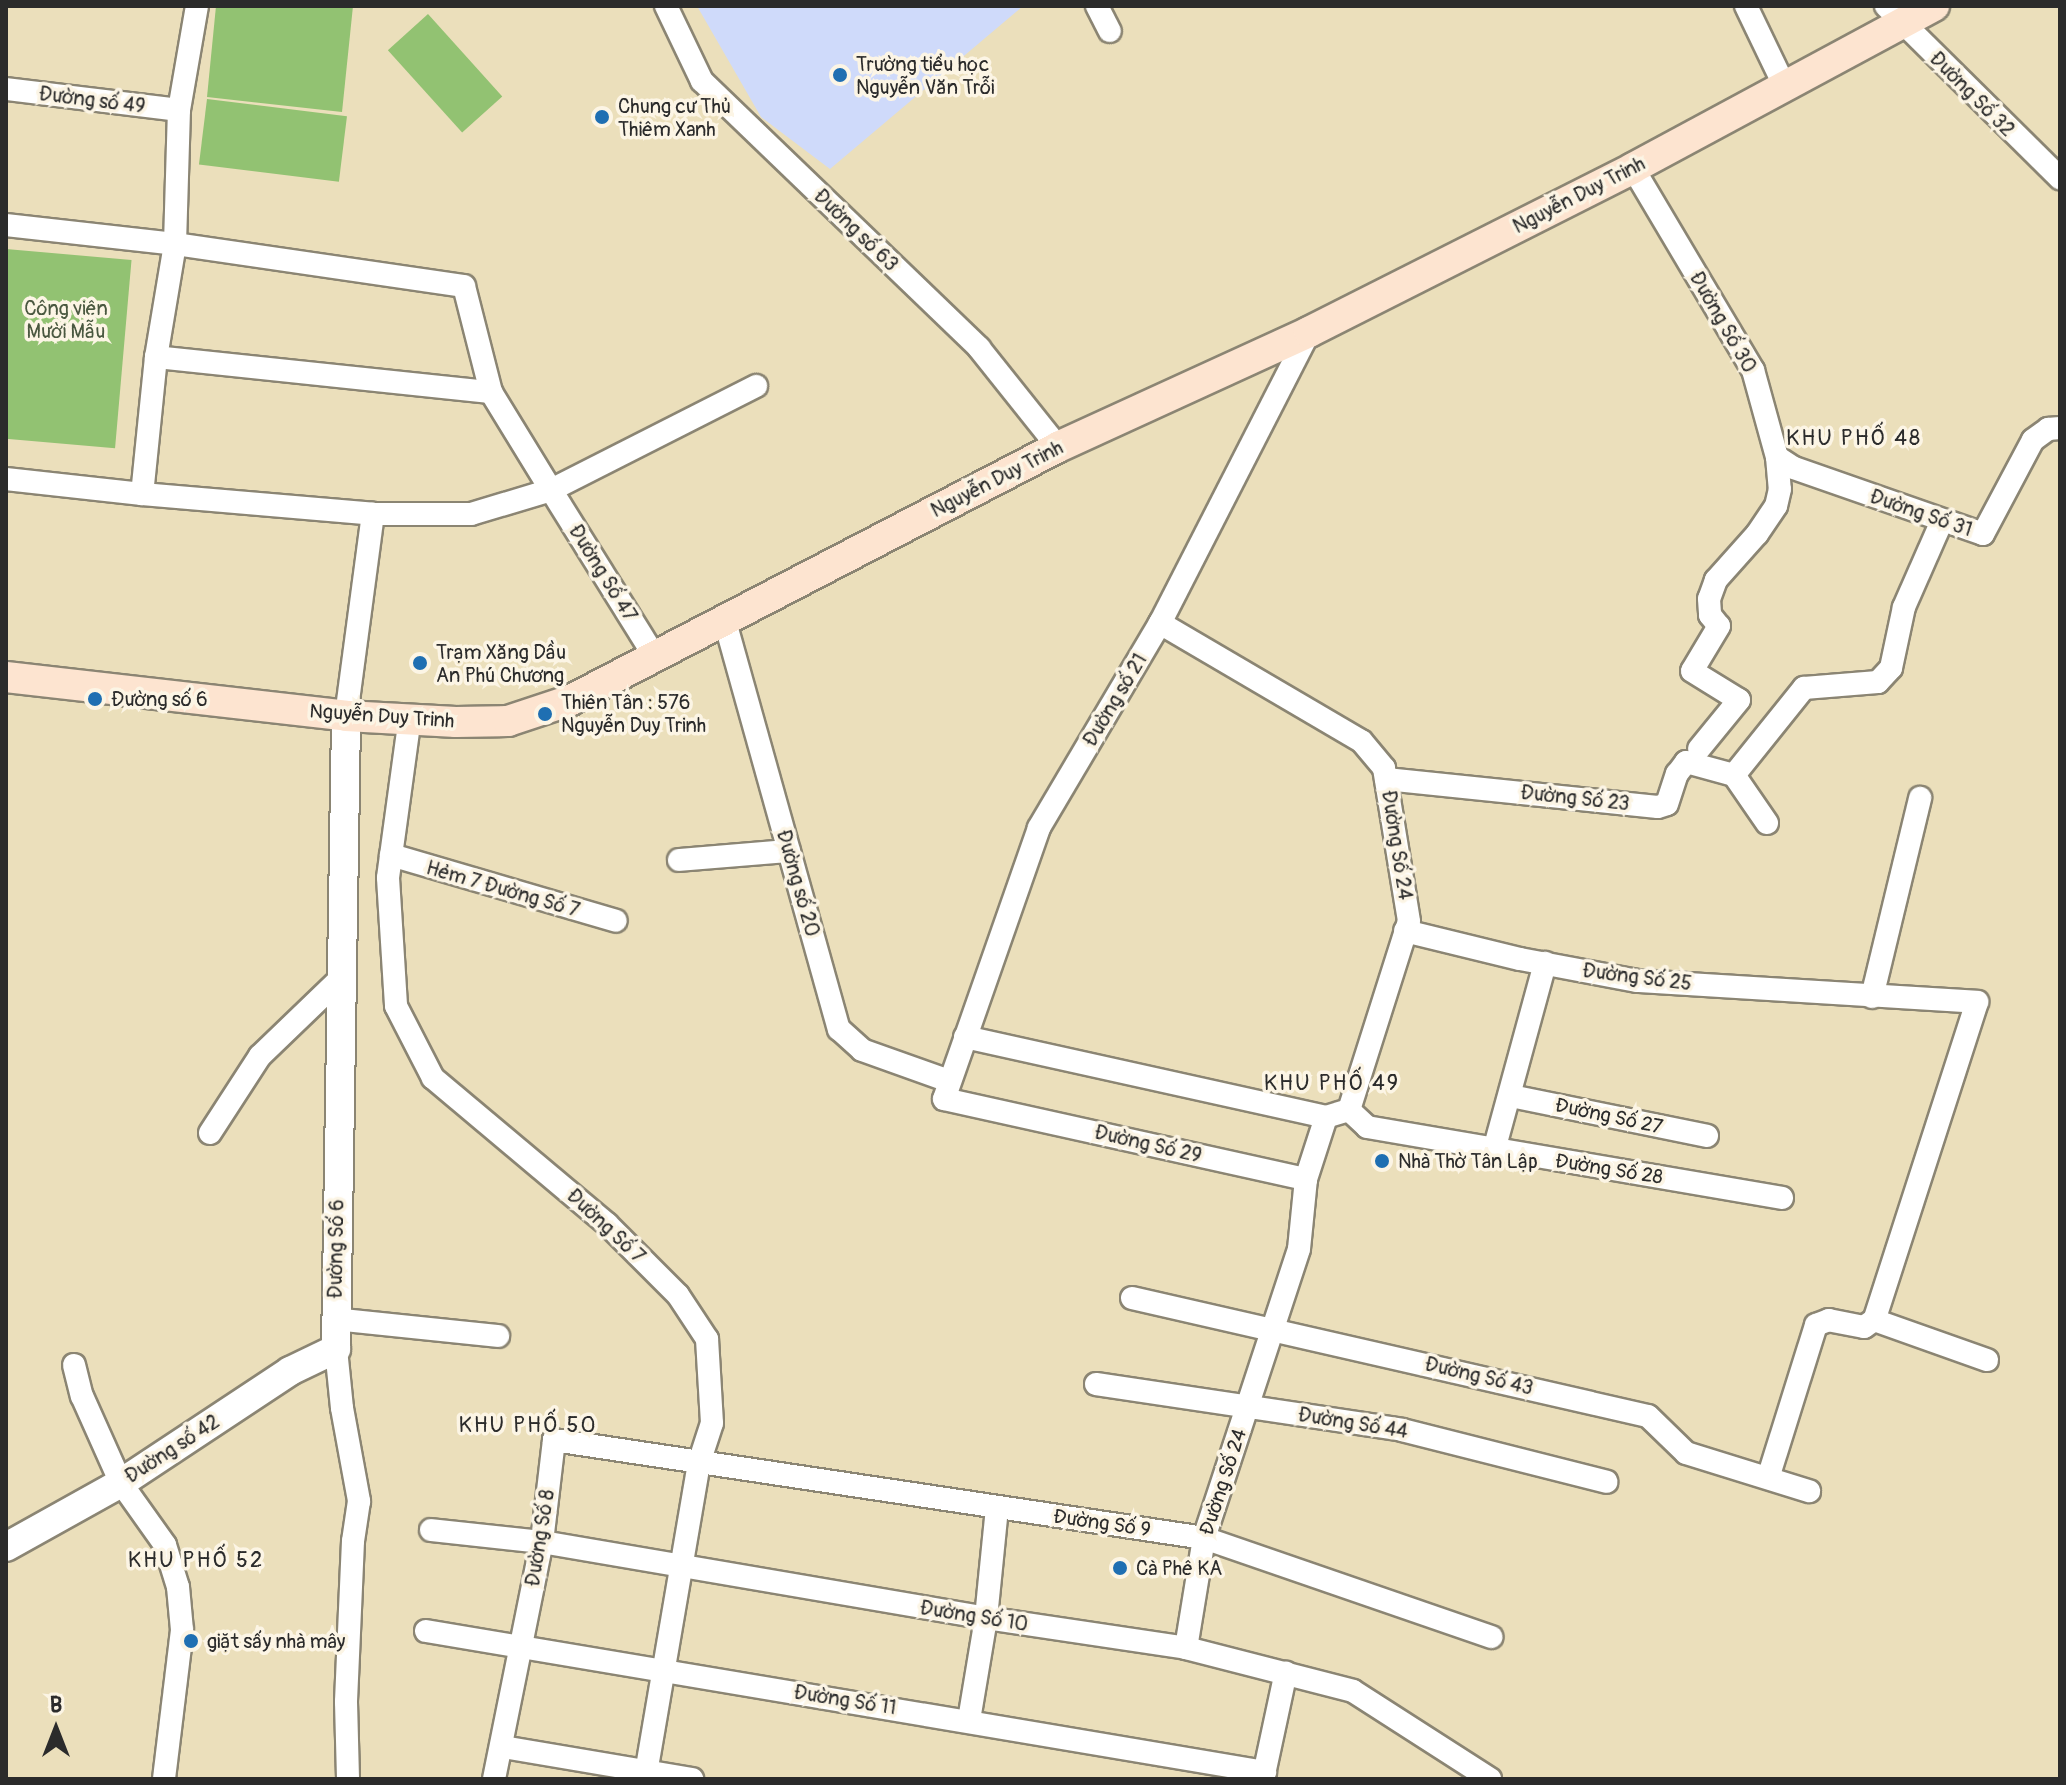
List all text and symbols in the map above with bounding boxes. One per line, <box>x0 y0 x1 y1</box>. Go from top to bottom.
street label: Đường Số 32 <box>1925 47 2019 141</box>
place label: Trường tiểu học Nguyễn Văn Trỗi <box>856 52 995 99</box>
marker: Trường tiểu học Nguyễn Văn Trỗi <box>831 66 849 84</box>
street label: Đường số 49 <box>37 82 147 118</box>
place label: Chung cư Thủ Thiêm Xanh <box>618 94 731 141</box>
marker: Chung cư Thủ Thiêm Xanh <box>593 108 611 126</box>
street label: Nguyễn Duy Trinh <box>1509 151 1649 239</box>
street label: Đường số 63 <box>809 184 903 276</box>
street label: Đường Số 30 <box>1684 267 1762 377</box>
park label: Công viên Mười Mẫu <box>24 297 108 344</box>
district label: KHU PHỐ 48 <box>1786 426 1922 452</box>
street label: Nguyễn Duy Trinh <box>927 435 1067 523</box>
street label: Đường Số 31 <box>1867 484 1975 542</box>
street label: Đường Số 47 <box>564 520 642 626</box>
place label: Trạm Xăng Dầu An Phú Chương <box>436 640 566 687</box>
street label: Đường số 21 <box>1078 649 1152 751</box>
marker: Trạm Xăng Dầu An Phú Chương <box>411 654 429 672</box>
place label: Đường số 6 <box>111 687 208 711</box>
marker: Đường số 6 <box>86 690 104 708</box>
place label: Thiên Tân : 576 Nguyễn Duy Trinh <box>561 690 706 737</box>
street label: Nguyễn Duy Trinh <box>309 699 455 733</box>
marker: Thiên Tân : 576 Nguyễn Duy Trinh <box>536 705 554 723</box>
street label: Đường Số 23 <box>1519 780 1631 816</box>
street label: Đường Số 24 <box>1377 789 1417 901</box>
street label: Đường số 20 <box>771 827 825 939</box>
street label: Hẻm 7 Đường Số 7 <box>423 856 583 922</box>
street label: Đường Số 25 <box>1581 958 1693 996</box>
district label: KHU PHỐ 49 <box>1264 1071 1400 1097</box>
street label: Đường Số 27 <box>1553 1093 1665 1139</box>
street label: Đường Số 29 <box>1092 1120 1204 1168</box>
place label: Nhà Thờ Tân Lập <box>1398 1149 1538 1173</box>
street label: Đường Số 28 <box>1553 1149 1665 1189</box>
marker: Nhà Thờ Tân Lập <box>1373 1152 1391 1170</box>
street label: Đường Số 7 <box>562 1184 650 1268</box>
street label: Đường Số 6 <box>323 1199 349 1299</box>
street label: Đường Số 43 <box>1422 1352 1536 1400</box>
street label: Đường Số 44 <box>1296 1402 1410 1444</box>
street label: Đường số 42 <box>120 1410 224 1488</box>
district label: KHU PHỐ 50 <box>458 1413 598 1439</box>
street label: Đường Số 24 <box>1195 1426 1251 1538</box>
street label: Đường Số 8 <box>520 1488 560 1588</box>
street label: Đường Số 9 <box>1052 1504 1152 1542</box>
district label: KHU PHỐ 52 <box>128 1548 264 1574</box>
place label: Cà Phê KA <box>1136 1556 1222 1580</box>
marker: Cà Phê KA <box>1111 1559 1129 1577</box>
street label: Đường Số 10 <box>918 1596 1030 1636</box>
place label: giặt sấy nhà mây <box>207 1629 345 1653</box>
marker: giặt sấy nhà mây <box>182 1632 200 1650</box>
street label: Đường Số 11 <box>792 1680 898 1720</box>
north arrow <box>16 1689 96 1769</box>
text: B <box>50 1691 62 1719</box>

